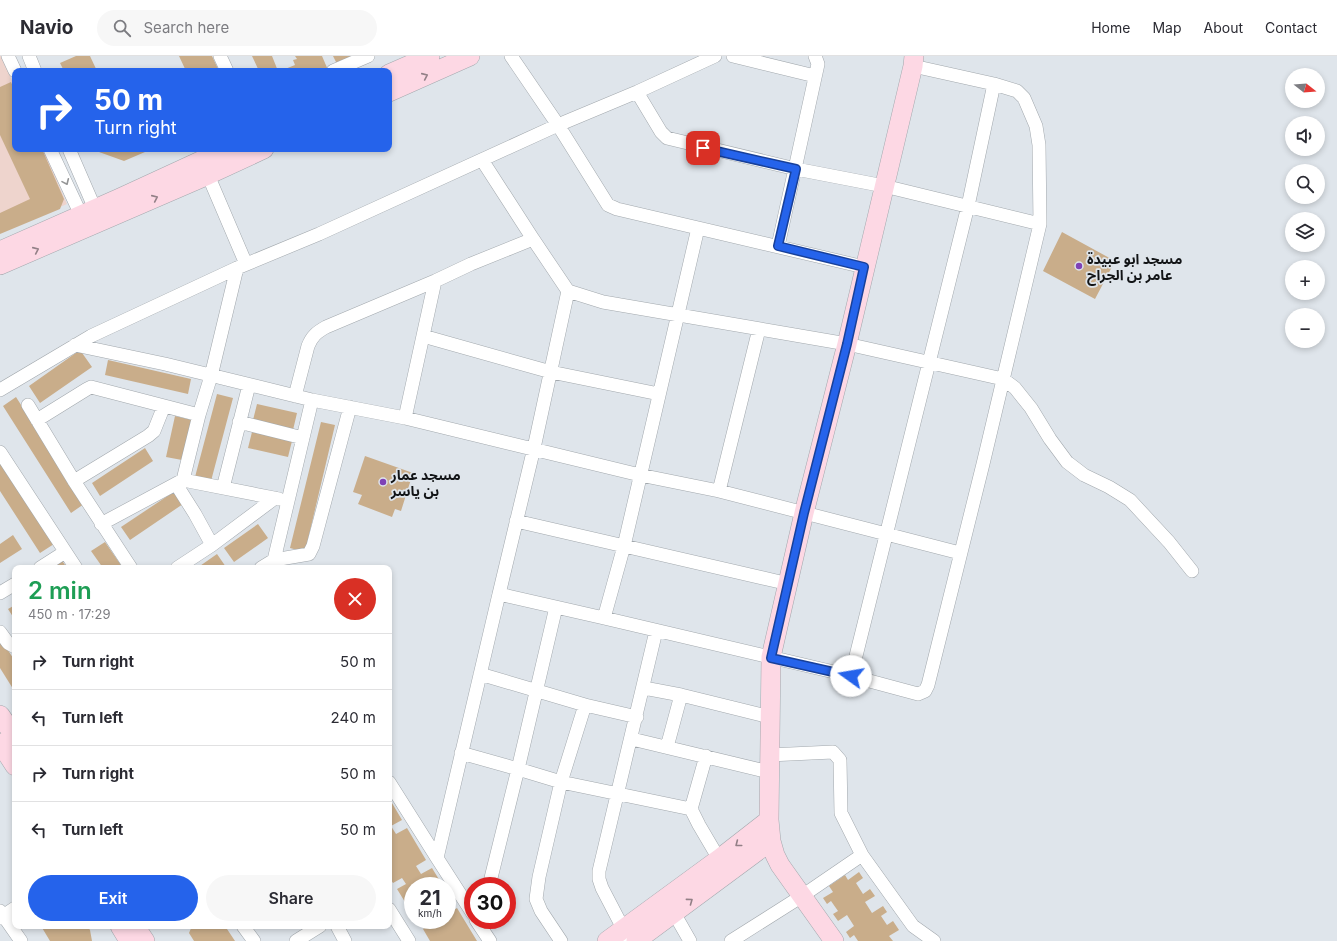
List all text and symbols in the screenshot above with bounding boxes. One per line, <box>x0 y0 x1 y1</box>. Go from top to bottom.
search box <box>97 10 377 46</box>
text: Navio <box>20 16 73 39</box>
icon: search <box>111 17 133 39</box>
text: Search here <box>143 18 229 37</box>
text: Home <box>1091 19 1130 36</box>
text: Map <box>1152 19 1182 36</box>
text: About <box>1204 19 1243 36</box>
text: Contact <box>1265 19 1317 36</box>
north arrow <box>1285 68 1325 108</box>
map controls <box>1285 68 1325 348</box>
one-way arrow <box>421 73 428 81</box>
text: 50 m <box>94 83 163 117</box>
icon: right <box>28 84 80 136</box>
button: sound <box>1285 116 1325 156</box>
text: Turn right <box>94 117 177 138</box>
pin <box>686 131 720 165</box>
icon: arrive <box>692 137 714 159</box>
button: search <box>1285 164 1325 204</box>
one-way arrow <box>61 179 69 186</box>
one-way arrow <box>151 195 158 203</box>
button: layers <box>1285 212 1325 252</box>
one-way arrow <box>31 247 39 255</box>
place label: مسجد ابو عبيدة عامر بن الجراح <box>1087 250 1182 286</box>
button: + <box>1285 260 1325 300</box>
marker: مسجد ابو عبيدة عامر بن الجراح <box>1074 261 1084 271</box>
button: − <box>1285 308 1325 348</box>
place label: مسجد عمار بن ياسر <box>390 466 461 500</box>
marker: مسجد عمار بن ياسر <box>378 477 388 487</box>
text: 2 min <box>28 576 92 605</box>
button: close <box>334 578 376 620</box>
text: 450 m · 17:29 <box>28 606 111 622</box>
icon: right <box>28 651 50 673</box>
text: Turn right <box>62 652 134 671</box>
text: 50 m <box>340 652 376 671</box>
position arrow <box>830 655 872 697</box>
icon: left <box>28 707 50 729</box>
text: Turn left <box>62 708 123 727</box>
text: 240 m <box>331 708 376 727</box>
icon: right <box>28 763 50 785</box>
text: Turn right <box>62 764 134 783</box>
text: 50 m <box>340 764 376 783</box>
icon: left <box>28 819 50 841</box>
text: Turn left <box>62 820 123 839</box>
text: 50 m <box>340 820 376 839</box>
one-way arrow <box>736 840 743 847</box>
button: Exit <box>28 875 198 921</box>
button: Share <box>206 875 376 921</box>
speed limit sign: 30 <box>464 877 516 929</box>
text: 21 <box>419 886 441 910</box>
one-way arrow <box>685 899 692 906</box>
text: km/h <box>418 907 442 919</box>

